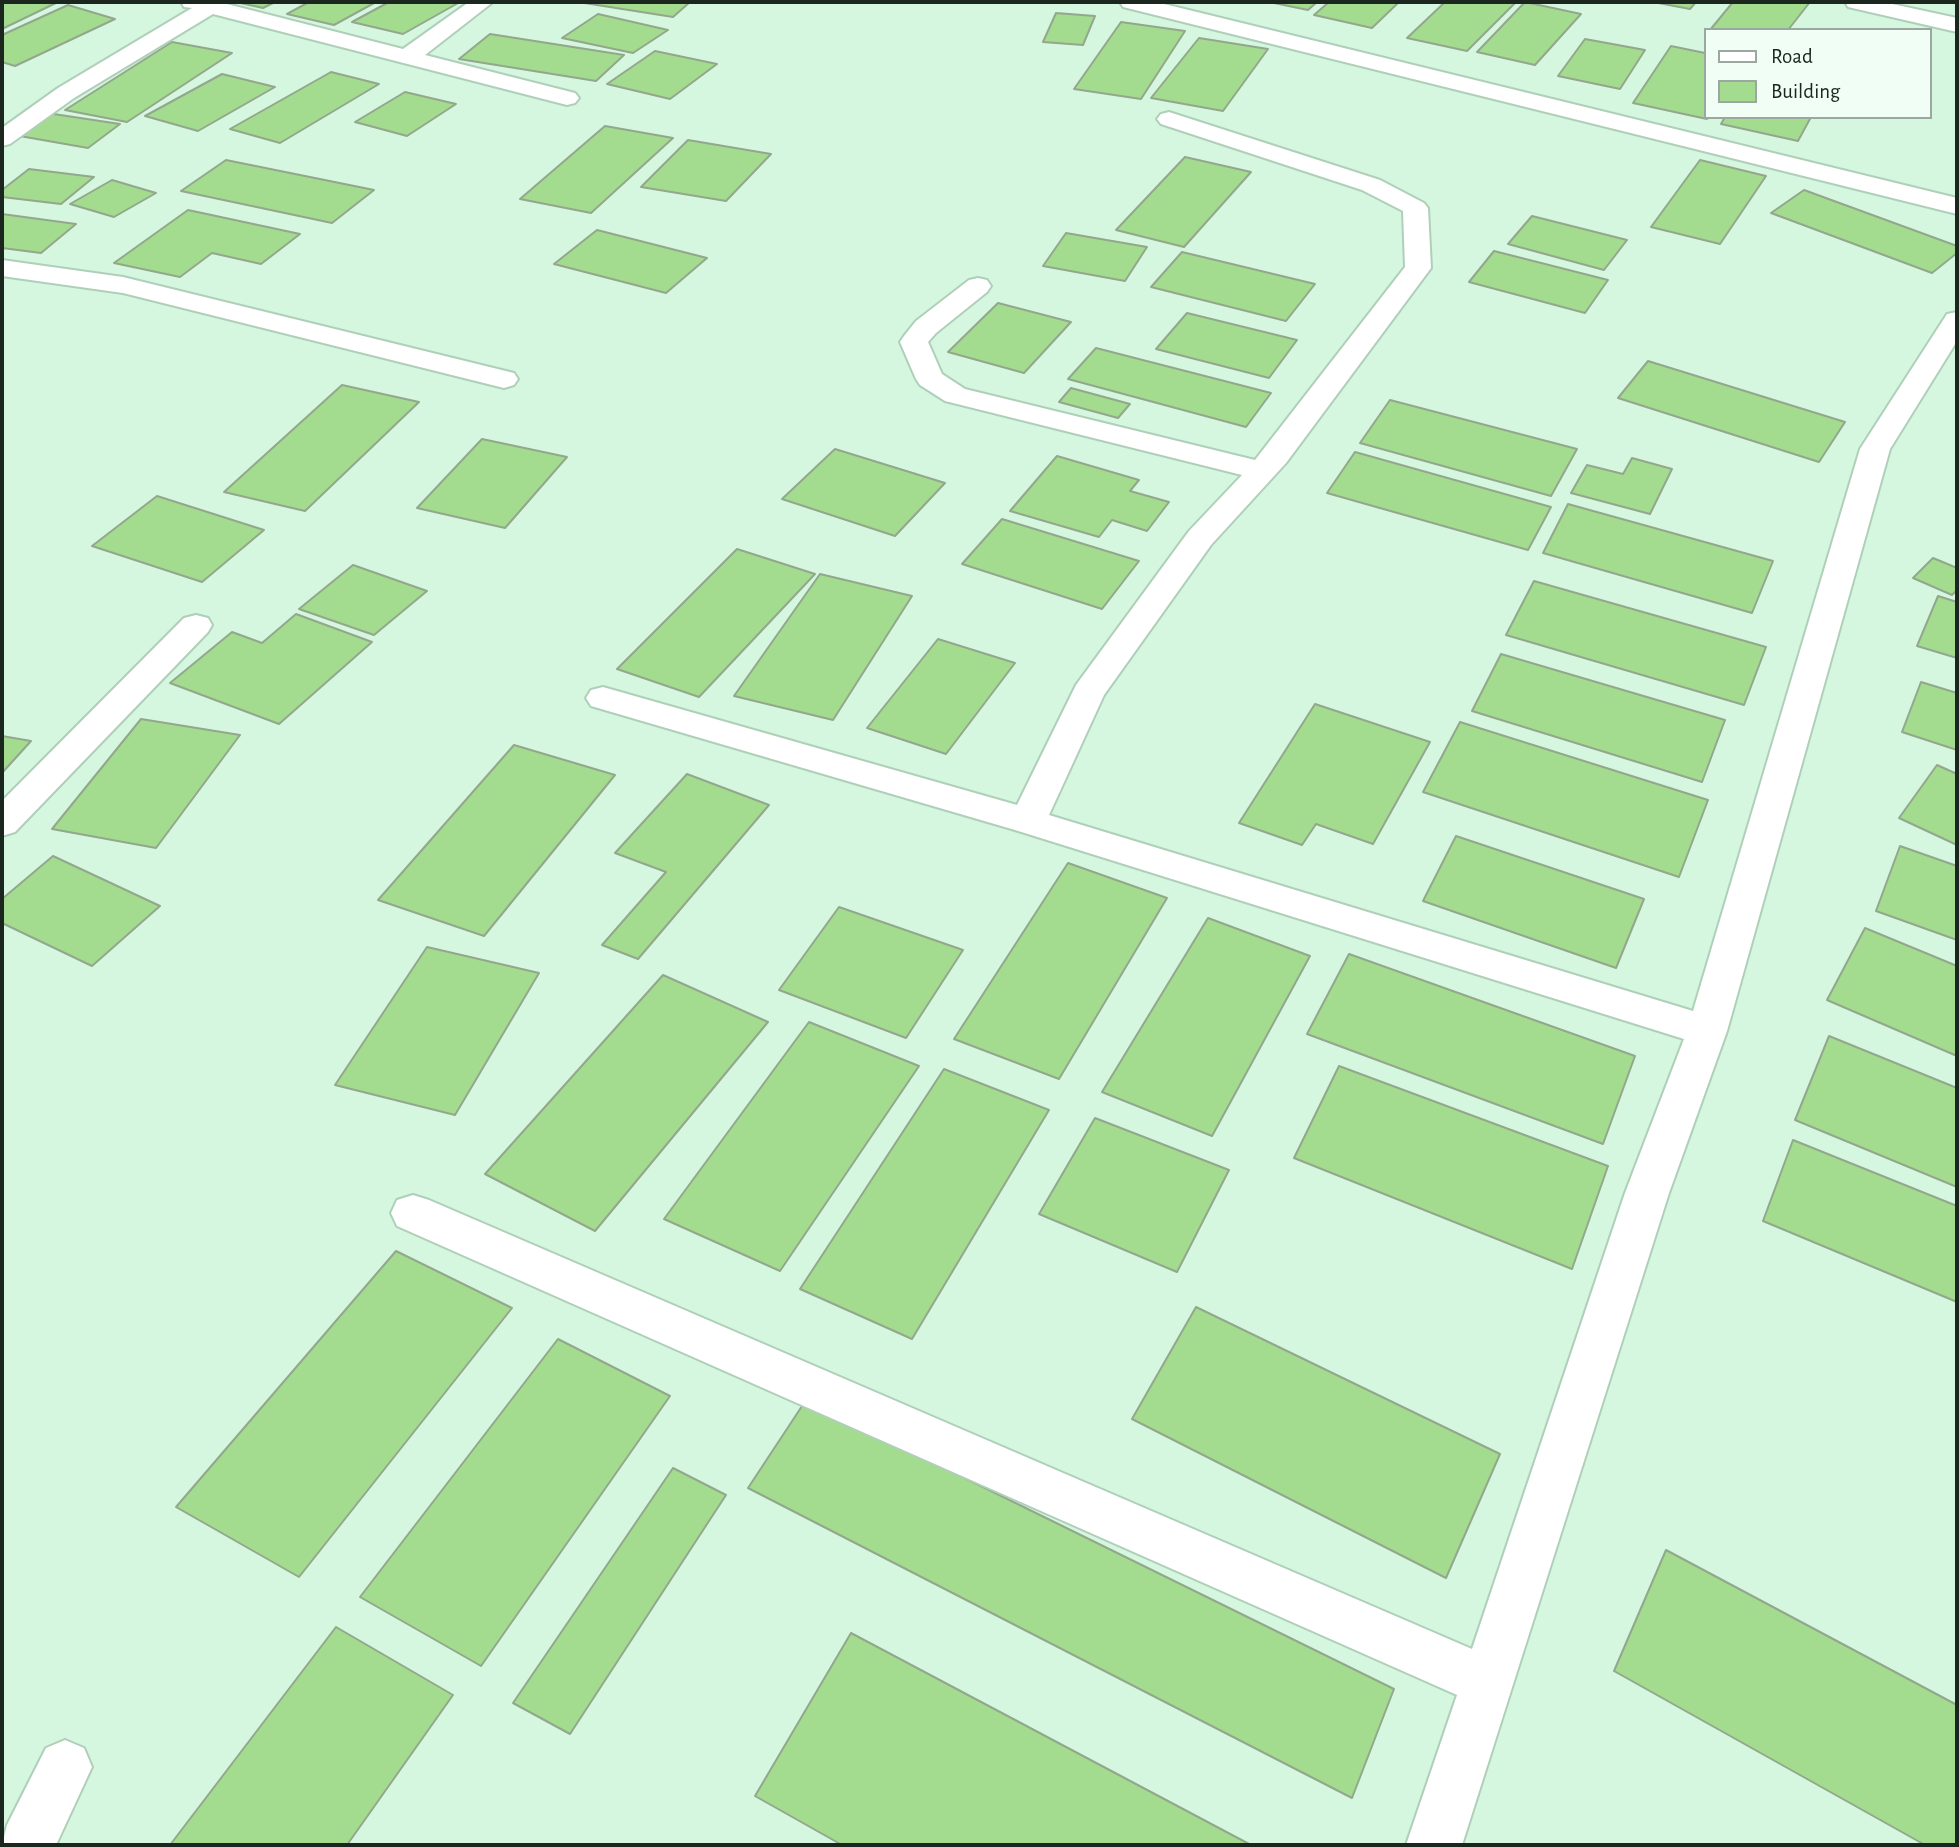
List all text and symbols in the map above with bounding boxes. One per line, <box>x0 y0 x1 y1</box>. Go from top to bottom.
legend <box>1703 28 1931 119</box>
text: Road <box>1771 46 1813 67</box>
text: Building <box>1771 81 1840 102</box>

